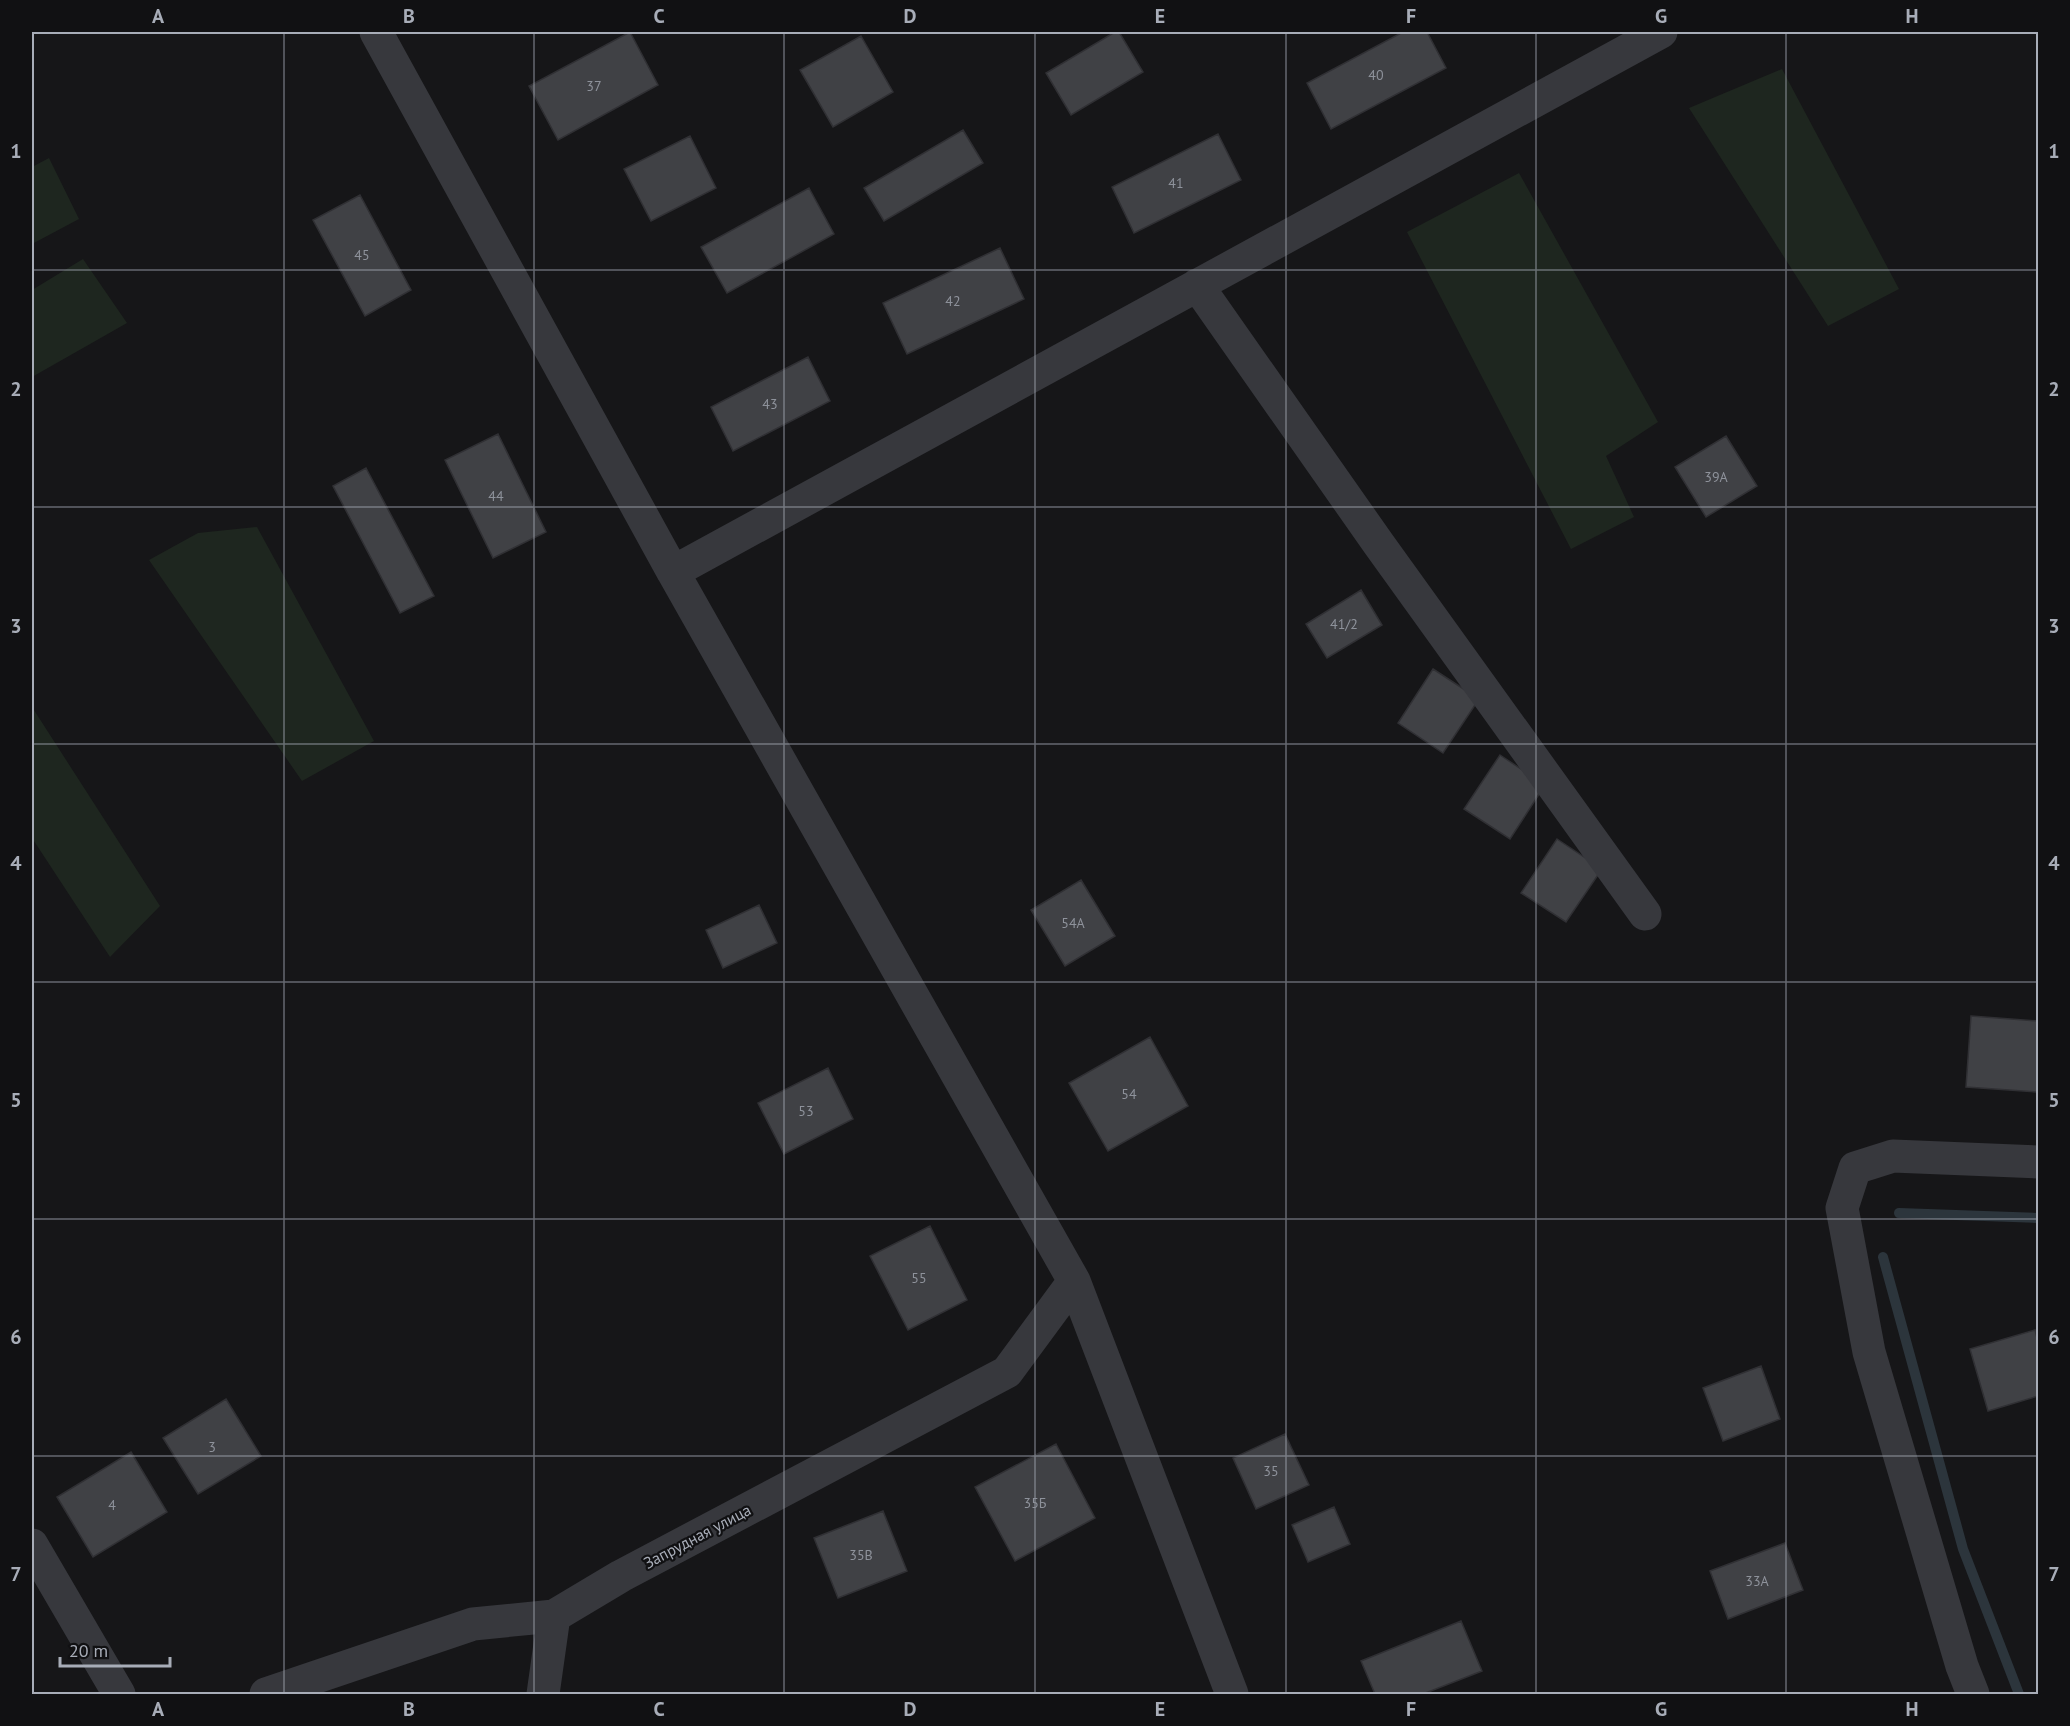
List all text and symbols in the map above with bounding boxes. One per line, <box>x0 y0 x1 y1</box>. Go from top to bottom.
text: A <box>152 3 165 29</box>
text: B <box>403 3 415 29</box>
text: C <box>653 3 665 29</box>
text: D <box>904 3 917 29</box>
text: E <box>1155 3 1165 29</box>
text: F <box>1406 3 1416 29</box>
text: G <box>1655 3 1667 29</box>
text: H <box>1905 3 1919 29</box>
house number: 40 <box>1368 66 1384 84</box>
house number: 37 <box>586 77 602 95</box>
text: 1 <box>10 138 22 164</box>
text: 1 <box>2048 138 2060 164</box>
house number: 41 <box>1168 174 1184 192</box>
house number: 45 <box>354 246 370 264</box>
house number: 42 <box>945 292 961 310</box>
text: 2 <box>10 376 22 402</box>
text: 2 <box>2048 376 2060 402</box>
house number: 43 <box>762 395 778 413</box>
house number: 39А <box>1704 468 1729 486</box>
house number: 44 <box>488 487 504 505</box>
text: 3 <box>10 613 22 639</box>
text: 3 <box>2048 613 2060 639</box>
house number: 41/2 <box>1330 615 1358 633</box>
text: 4 <box>10 850 22 876</box>
text: 4 <box>2048 850 2060 876</box>
house number: 54А <box>1061 914 1086 932</box>
house number: 54 <box>1121 1085 1137 1103</box>
text: 5 <box>10 1087 22 1113</box>
text: 5 <box>2048 1087 2060 1113</box>
house number: 53 <box>798 1102 814 1120</box>
house number: 55 <box>911 1269 927 1287</box>
text: 6 <box>10 1324 22 1350</box>
text: 6 <box>2048 1324 2060 1350</box>
house number: 3 <box>208 1438 216 1456</box>
house number: 35 <box>1263 1462 1279 1480</box>
house number: 35Б <box>1024 1494 1047 1512</box>
house number: 4 <box>108 1496 116 1514</box>
street label: Запрудная улица <box>640 1499 754 1573</box>
house number: 35В <box>849 1546 873 1564</box>
text: 7 <box>10 1561 22 1587</box>
text: 7 <box>2048 1561 2060 1587</box>
house number: 33А <box>1745 1572 1770 1590</box>
scale bar <box>60 1630 170 1668</box>
text: 20 m <box>69 1639 108 1662</box>
text: A <box>152 1696 165 1722</box>
text: B <box>403 1696 415 1722</box>
text: C <box>653 1696 665 1722</box>
text: D <box>904 1696 917 1722</box>
text: E <box>1155 1696 1165 1722</box>
text: F <box>1406 1696 1416 1722</box>
text: G <box>1655 1696 1667 1722</box>
text: H <box>1905 1696 1919 1722</box>

